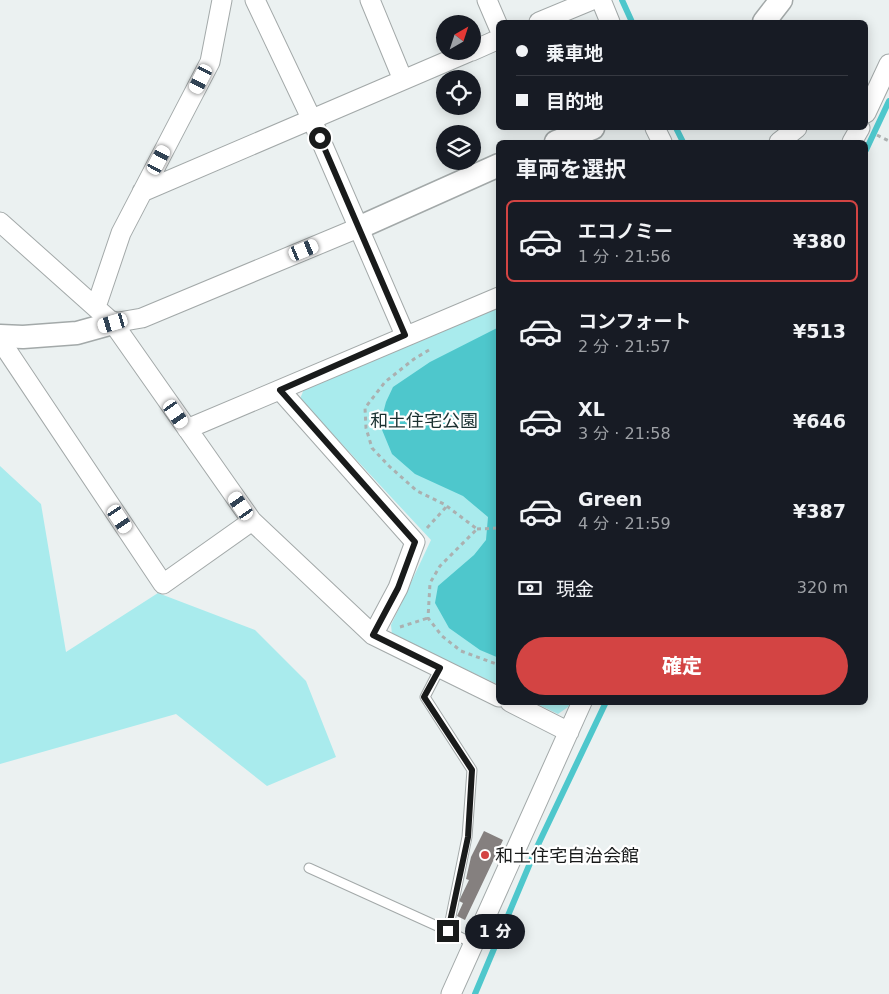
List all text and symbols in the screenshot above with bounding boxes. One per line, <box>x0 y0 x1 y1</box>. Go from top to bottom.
north arrow <box>436 15 481 60</box>
map controls <box>436 15 481 170</box>
text: 乗車地 <box>546 42 603 64</box>
car <box>187 62 214 96</box>
button: locate <box>436 70 481 115</box>
text: 目的地 <box>546 90 603 112</box>
button: layers <box>436 125 481 170</box>
route start <box>309 127 331 149</box>
car <box>145 143 172 177</box>
text: 車両を選択 <box>516 157 626 182</box>
icon: car <box>518 219 563 264</box>
text: エコノミー <box>578 220 673 242</box>
text: ¥380 <box>793 230 846 252</box>
car <box>287 237 320 263</box>
text: 1 分 · 21:56 <box>578 247 671 266</box>
icon: car <box>518 309 563 354</box>
text: コンフォート <box>578 310 691 332</box>
car <box>96 312 129 334</box>
text: ¥513 <box>793 320 846 342</box>
text: 2 分 · 21:57 <box>578 337 671 356</box>
car <box>161 397 190 431</box>
text: XL <box>578 398 605 420</box>
icon: car <box>518 399 563 444</box>
park label: 和土住宅公園 <box>370 410 478 431</box>
text: ¥646 <box>793 410 846 432</box>
text: 3 分 · 21:58 <box>578 424 671 443</box>
text: Green <box>578 488 642 510</box>
car <box>226 489 255 523</box>
icon: car <box>518 489 563 534</box>
text: ¥387 <box>793 500 846 522</box>
car <box>105 502 134 536</box>
text: 4 分 · 21:59 <box>578 514 671 533</box>
icon: cash <box>516 574 544 602</box>
text: 現金 <box>556 578 594 600</box>
text: 320 m <box>797 578 848 597</box>
button: 確定 <box>516 637 848 695</box>
place label: 和土住宅自治会館 <box>495 845 639 866</box>
marker: 和土住宅自治会館 <box>479 849 491 861</box>
callout: 1 分 <box>466 914 526 948</box>
route end <box>437 920 459 942</box>
text: 1 分 <box>479 922 511 941</box>

